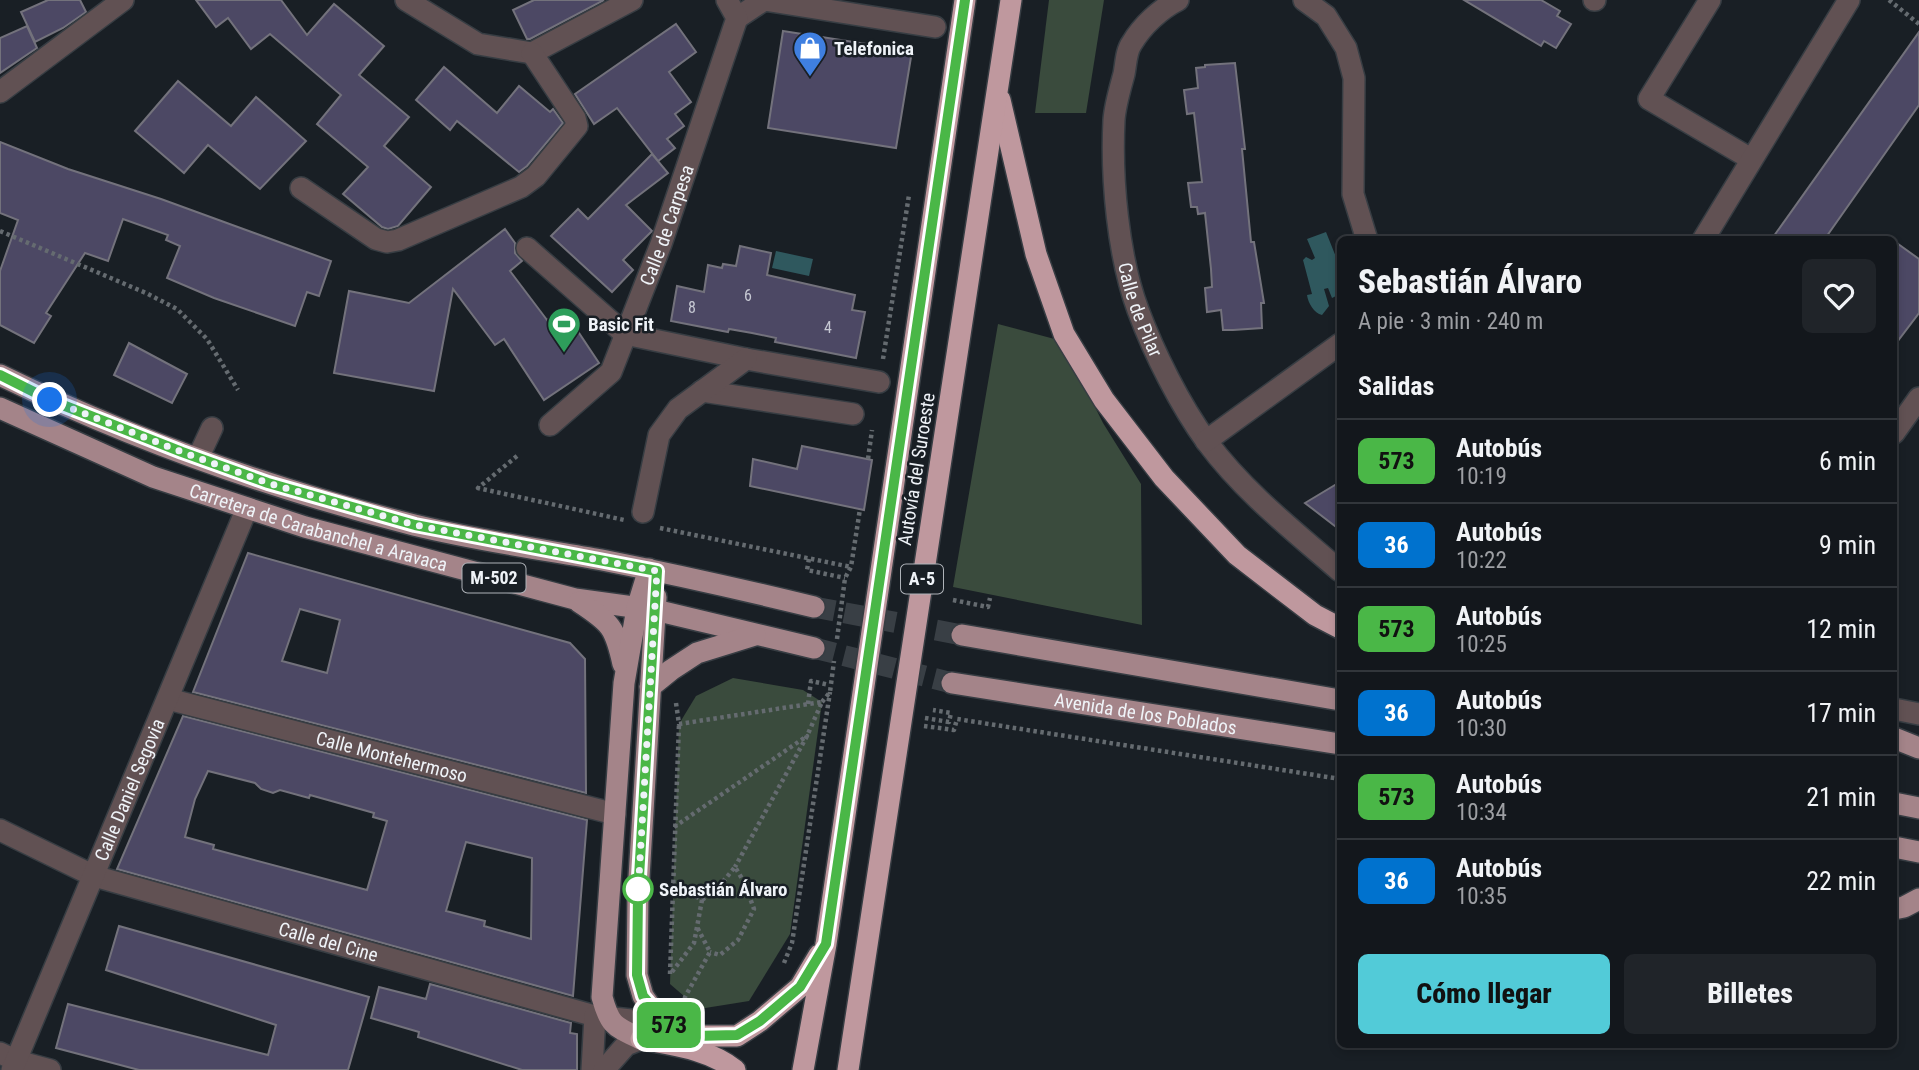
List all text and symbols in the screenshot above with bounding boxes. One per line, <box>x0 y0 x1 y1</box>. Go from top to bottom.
shop icon: Telefonica <box>791 29 829 78</box>
place label: Telefonica <box>834 37 914 60</box>
street label: Calle de Carpesa <box>635 162 699 289</box>
button: heart <box>1802 259 1876 333</box>
street label: Calle de Pilar <box>1113 260 1167 361</box>
text: Sebastián Álvaro <box>1358 262 1582 301</box>
house number: 6 <box>744 286 752 305</box>
house number: 8 <box>688 298 696 317</box>
sports icon: Basic Fit <box>545 305 583 354</box>
text: A pie · 3 min · 240 m <box>1358 308 1543 335</box>
place label: Basic Fit <box>588 313 654 336</box>
house number: 4 <box>824 318 832 337</box>
text: Salidas <box>1358 371 1434 401</box>
your location <box>32 382 67 417</box>
street label: Autovía del Suroeste <box>893 391 940 547</box>
text: Autobús <box>1456 433 1542 463</box>
text: 6 min <box>1819 446 1876 476</box>
text: 573 <box>1378 447 1415 475</box>
text: 10:19 <box>1456 463 1507 490</box>
street label: Carretera de Carabanchel a Aravaca <box>186 479 450 577</box>
text: Autobús <box>1456 517 1542 547</box>
text: 9 min <box>1819 530 1876 560</box>
text: 36 <box>1384 531 1409 559</box>
text: 10:22 <box>1456 547 1507 574</box>
road number: M-502 <box>462 564 526 592</box>
road number: A-5 <box>901 564 943 594</box>
text: Autobús <box>1456 601 1542 631</box>
text: 12 min <box>1806 614 1876 644</box>
text: 573 <box>1378 615 1415 643</box>
text: 10:25 <box>1456 631 1507 658</box>
text: Autobús <box>1456 685 1542 715</box>
street label: Avenida de los Poblados <box>1053 688 1238 740</box>
text: 17 min <box>1806 698 1876 728</box>
text: 36 <box>1384 699 1409 727</box>
street label: Calle Daniel Segovia <box>90 715 170 864</box>
text: 10:30 <box>1456 715 1507 742</box>
street label: Calle Montehermoso <box>313 727 470 788</box>
text: Autobús <box>1456 769 1542 799</box>
text: 21 min <box>1806 782 1876 812</box>
text: 573 <box>1378 783 1415 811</box>
text: 10:34 <box>1456 799 1507 826</box>
text: Autobús <box>1456 853 1542 883</box>
text: 22 min <box>1806 866 1876 896</box>
text: 36 <box>1384 867 1409 895</box>
marker: Sebastián Álvaro <box>623 874 653 904</box>
place label: Sebastián Álvaro <box>659 878 788 901</box>
text: 10:35 <box>1456 883 1507 910</box>
street label: Calle del Cine <box>276 917 381 967</box>
button: Cómo llegar <box>1358 954 1610 1034</box>
button: Billetes <box>1624 954 1876 1034</box>
line badge: 573 <box>629 1002 709 1048</box>
text: 573 <box>651 1011 687 1039</box>

